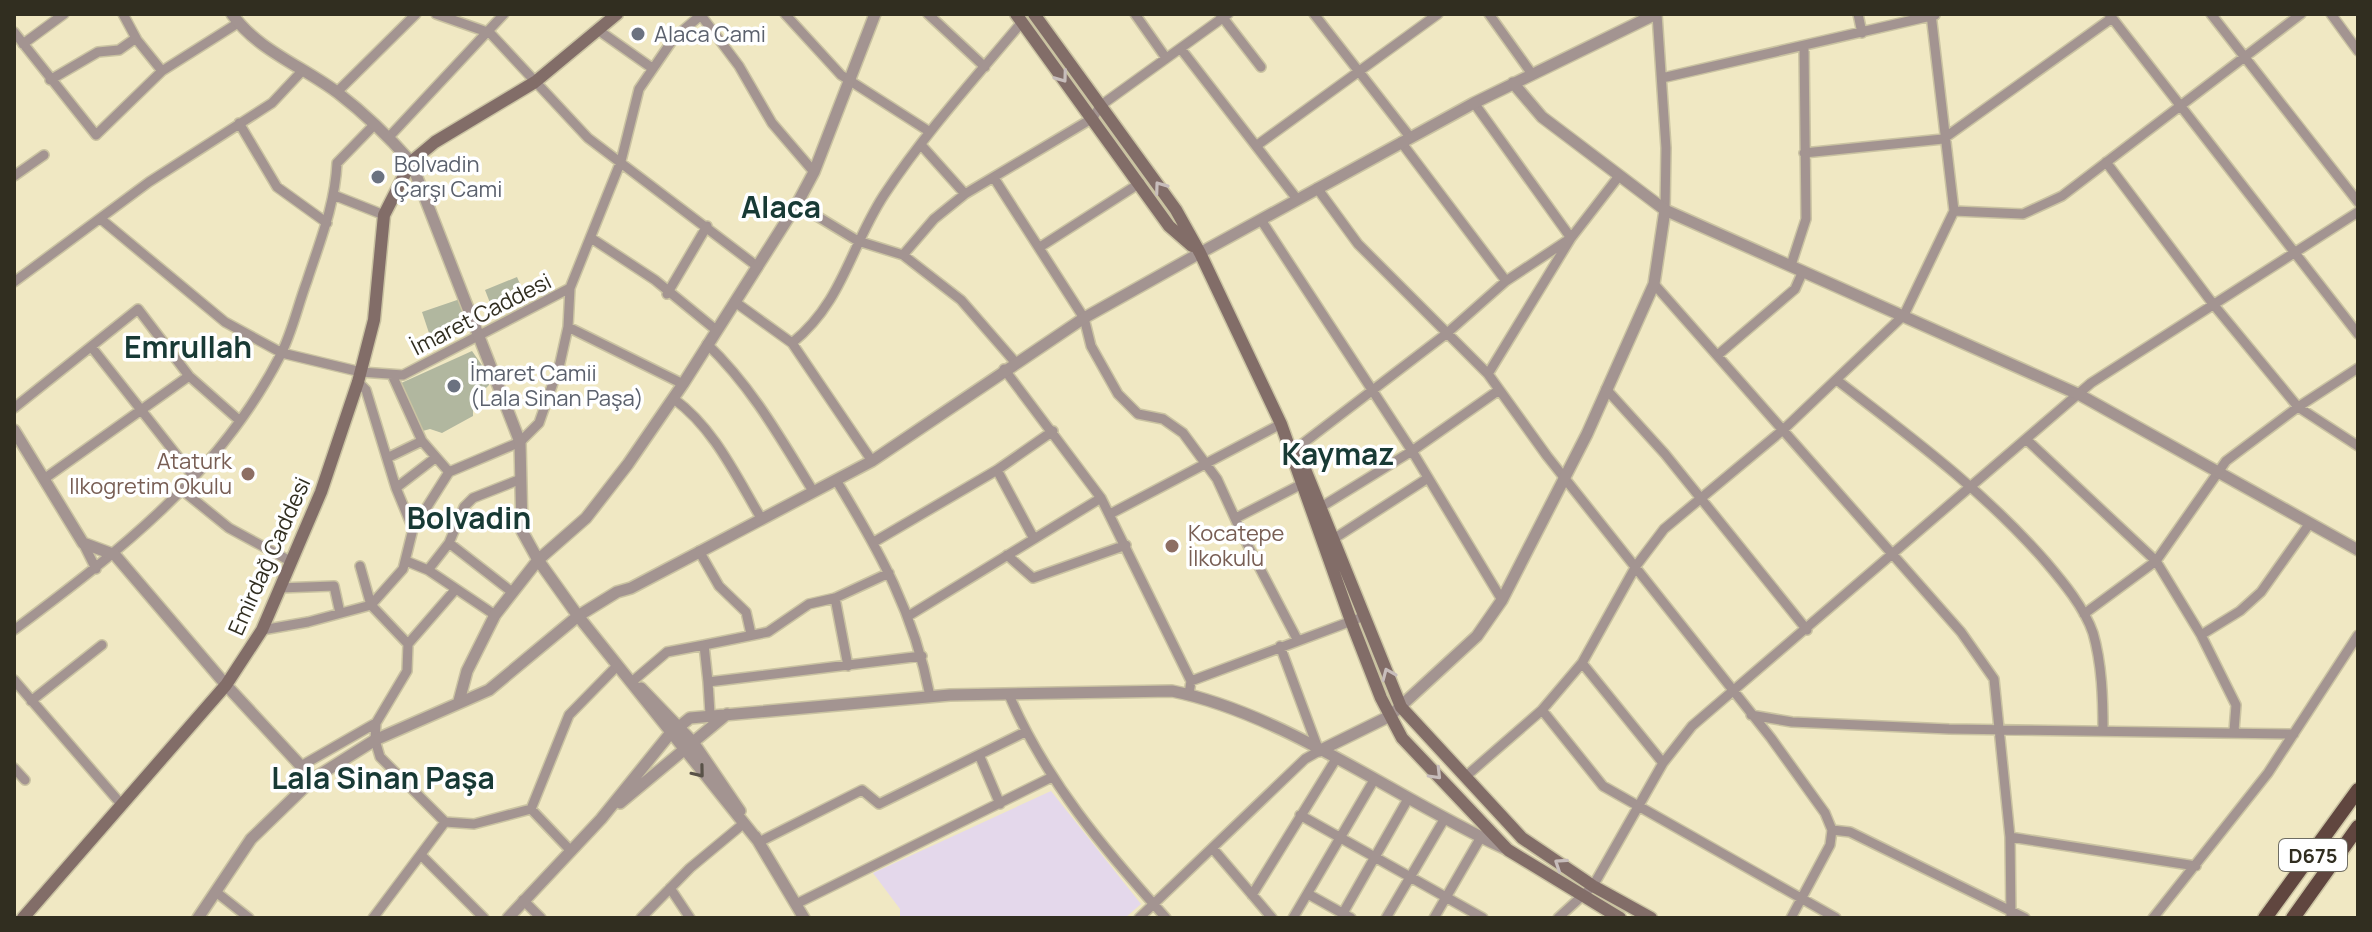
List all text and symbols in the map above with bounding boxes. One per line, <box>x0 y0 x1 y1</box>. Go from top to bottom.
place label: Alaca Cami <box>654 19 766 49</box>
marker: Alaca Cami <box>629 25 647 43</box>
one-way arrow <box>1052 68 1067 83</box>
place label: Bolvadin Çarşı Cami <box>394 149 502 204</box>
marker: Bolvadin Çarşı Cami <box>369 168 387 186</box>
one-way arrow <box>1155 181 1169 196</box>
district label: Alaca <box>741 186 821 227</box>
street label: İmaret Caddesi <box>406 266 556 362</box>
district label: Emrullah <box>124 326 252 367</box>
place label: İmaret Camii (Lala Sinan Paşa) <box>470 358 644 413</box>
marker: İmaret Camii (Lala Sinan Paşa) <box>445 377 463 395</box>
district label: Kaymaz <box>1282 433 1394 474</box>
place label: Ataturk Ilkogretim Okulu <box>69 446 233 501</box>
marker: Ataturk Ilkogretim Okulu <box>239 465 257 483</box>
street label: Emirdağ Caddesi <box>221 472 317 640</box>
district label: Bolvadin <box>407 497 531 538</box>
place label: Kocatepe İlkokulu <box>1188 518 1284 573</box>
marker: Kocatepe İlkokulu <box>1163 537 1181 555</box>
one-way arrow <box>1381 667 1397 682</box>
district label: Lala Sinan Paşa <box>271 757 495 798</box>
one-way arrow <box>690 763 704 778</box>
one-way arrow <box>1426 765 1441 779</box>
road number: D675 <box>2279 839 2347 871</box>
one-way arrow <box>1554 859 1568 874</box>

